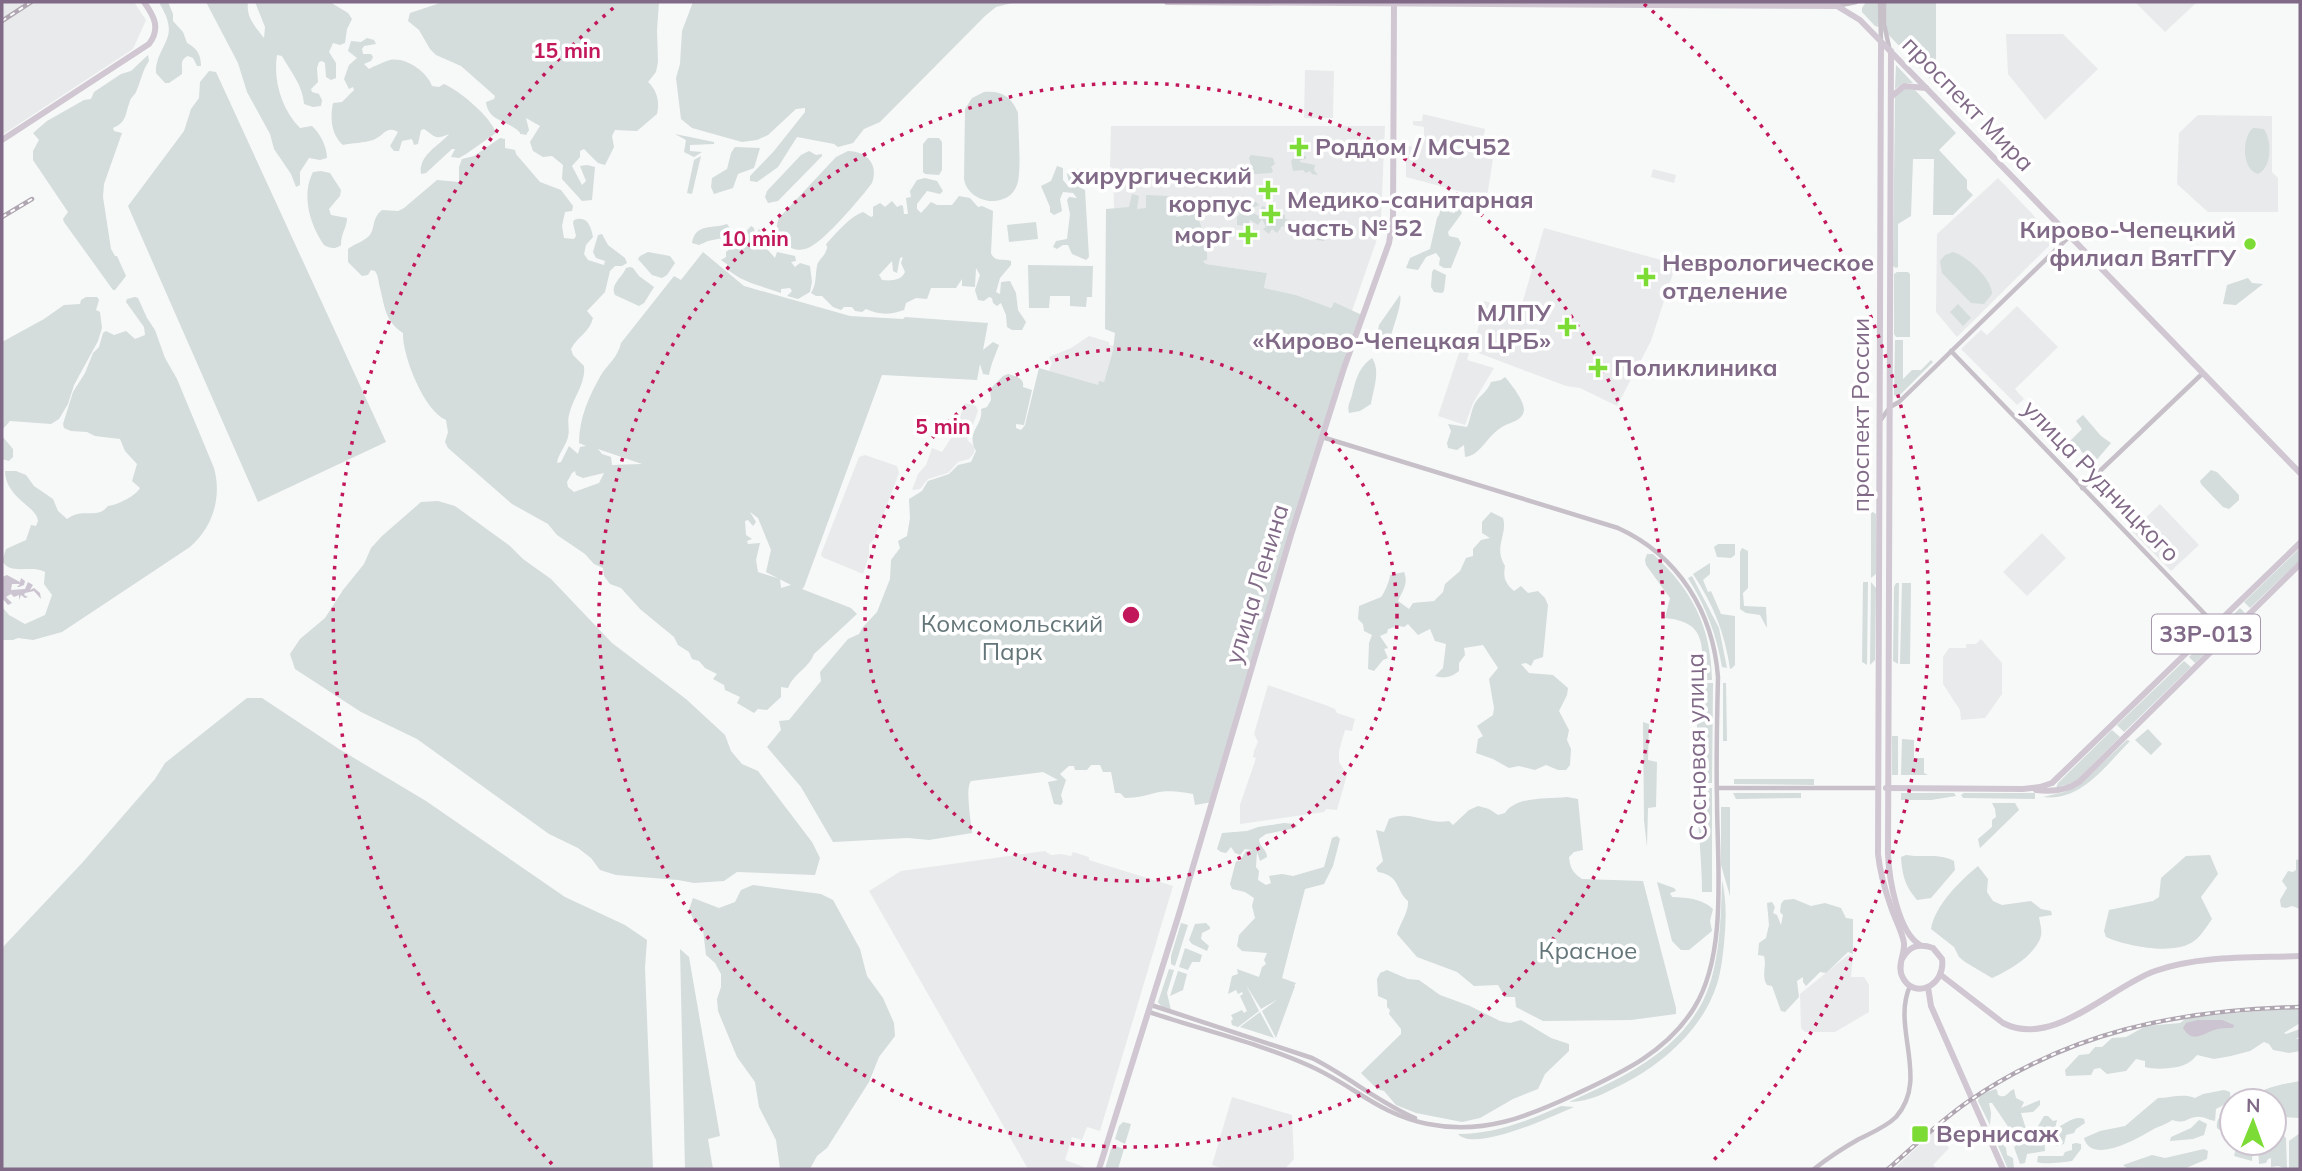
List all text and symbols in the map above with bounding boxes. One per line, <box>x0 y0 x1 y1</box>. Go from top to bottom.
street label: проспект Мира <box>1897 29 2041 177</box>
text: 15 min <box>533 37 601 63</box>
place label: Роддом / МСЧ52 <box>1315 131 1511 161</box>
marker: Роддом / МСЧ52 <box>1289 137 1309 157</box>
place label: хирургический корпус <box>1070 160 1252 218</box>
marker: хирургический корпус <box>1258 180 1278 200</box>
place label: Медико-санитарная часть № 52 <box>1287 184 1534 242</box>
marker: Медико-санитарная часть № 52 <box>1261 204 1281 224</box>
place label: Кирово-Чепецкий филиал ВятГГУ <box>2020 214 2237 272</box>
place label: морг <box>1174 219 1232 249</box>
text: 10 min <box>721 225 789 251</box>
marker: морг <box>1238 225 1258 245</box>
marker: Кирово-Чепецкий филиал ВятГГУ <box>2242 236 2258 252</box>
place label: Неврологическое отделение <box>1662 247 1874 305</box>
marker: Неврологическое отделение <box>1636 267 1656 287</box>
place label: МЛПУ «Кирово-Чепецкая ЦРБ» <box>1252 297 1552 355</box>
marker: МЛПУ «Кирово-Чепецкая ЦРБ» <box>1557 317 1577 337</box>
street label: проспект России <box>1845 318 1875 512</box>
place label: Поликлиника <box>1614 352 1778 382</box>
marker: Поликлиника <box>1588 358 1608 378</box>
street label: улица Рудницкого <box>2017 393 2187 568</box>
text: 5 min <box>915 413 971 439</box>
street label: улица Ленина <box>1218 500 1295 667</box>
centre of rings <box>1119 603 1143 627</box>
park label: Комсомольский Парк <box>921 608 1103 666</box>
road number: 33Р-013 <box>2152 614 2260 654</box>
street label: Сосновая улица <box>1679 653 1713 841</box>
park label: Красное <box>1539 935 1637 965</box>
north arrow <box>2218 1087 2288 1157</box>
text: N <box>2246 1093 2261 1117</box>
place label: Вернисаж <box>1936 1118 2060 1148</box>
marker: Вернисаж <box>1910 1124 1930 1144</box>

